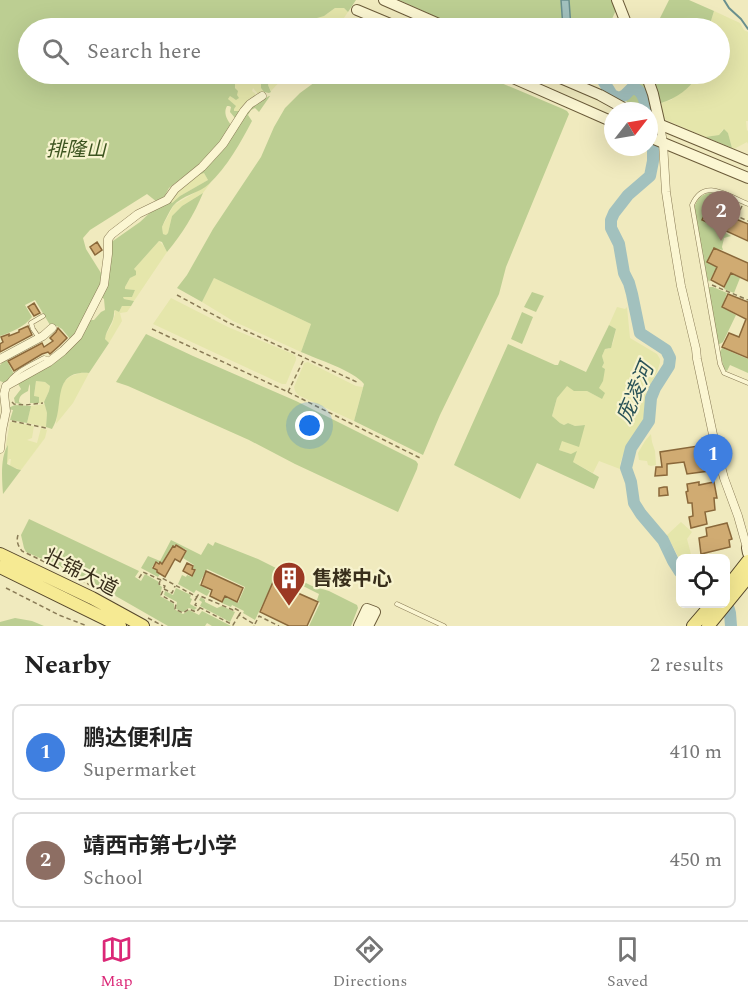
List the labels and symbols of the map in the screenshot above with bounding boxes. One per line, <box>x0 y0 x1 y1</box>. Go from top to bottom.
north arrow <box>604 102 658 156</box>
park label: 排隆山 <box>46 135 108 165</box>
pin: 2 <box>702 192 740 241</box>
water label: 庞凌河 <box>609 354 665 429</box>
your location <box>295 411 324 440</box>
pin: 1 <box>694 434 732 484</box>
street label: 壮锦大道 <box>38 541 123 604</box>
building icon: 售楼中心 <box>271 560 307 607</box>
place label: 售楼中心 <box>312 564 392 594</box>

